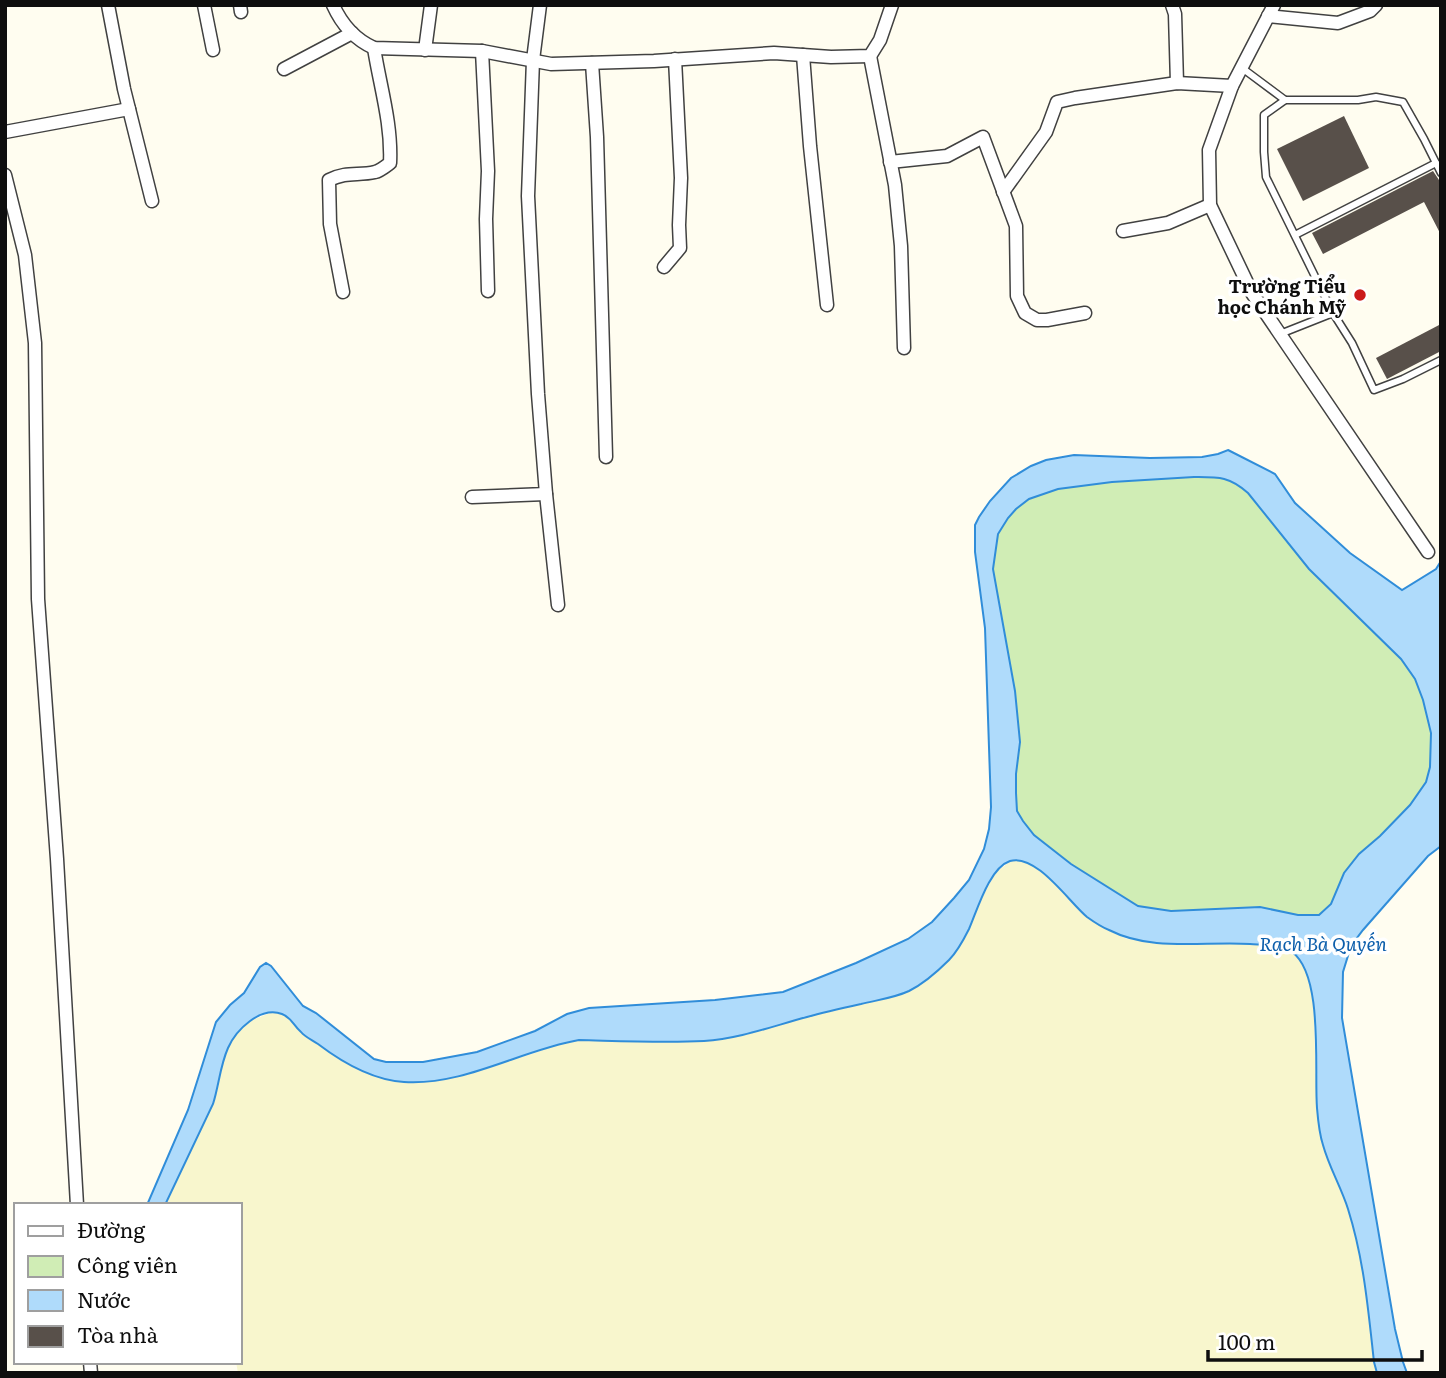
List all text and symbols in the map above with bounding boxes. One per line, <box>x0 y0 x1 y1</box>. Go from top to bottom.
place label: Trường Tiểu học Chánh Mỹ <box>1217 272 1346 320</box>
marker: Trường Tiểu học Chánh Mỹ <box>1352 287 1368 303</box>
water label: Rạch Bà Quyến <box>1259 929 1387 957</box>
legend <box>14 1203 242 1364</box>
text: Đường <box>77 1213 145 1244</box>
text: Công viên <box>77 1248 178 1279</box>
text: Nước <box>77 1283 130 1314</box>
text: Tòa nhà <box>77 1318 159 1349</box>
scale bar <box>1208 1318 1422 1362</box>
text: 100 m <box>1218 1325 1275 1356</box>

